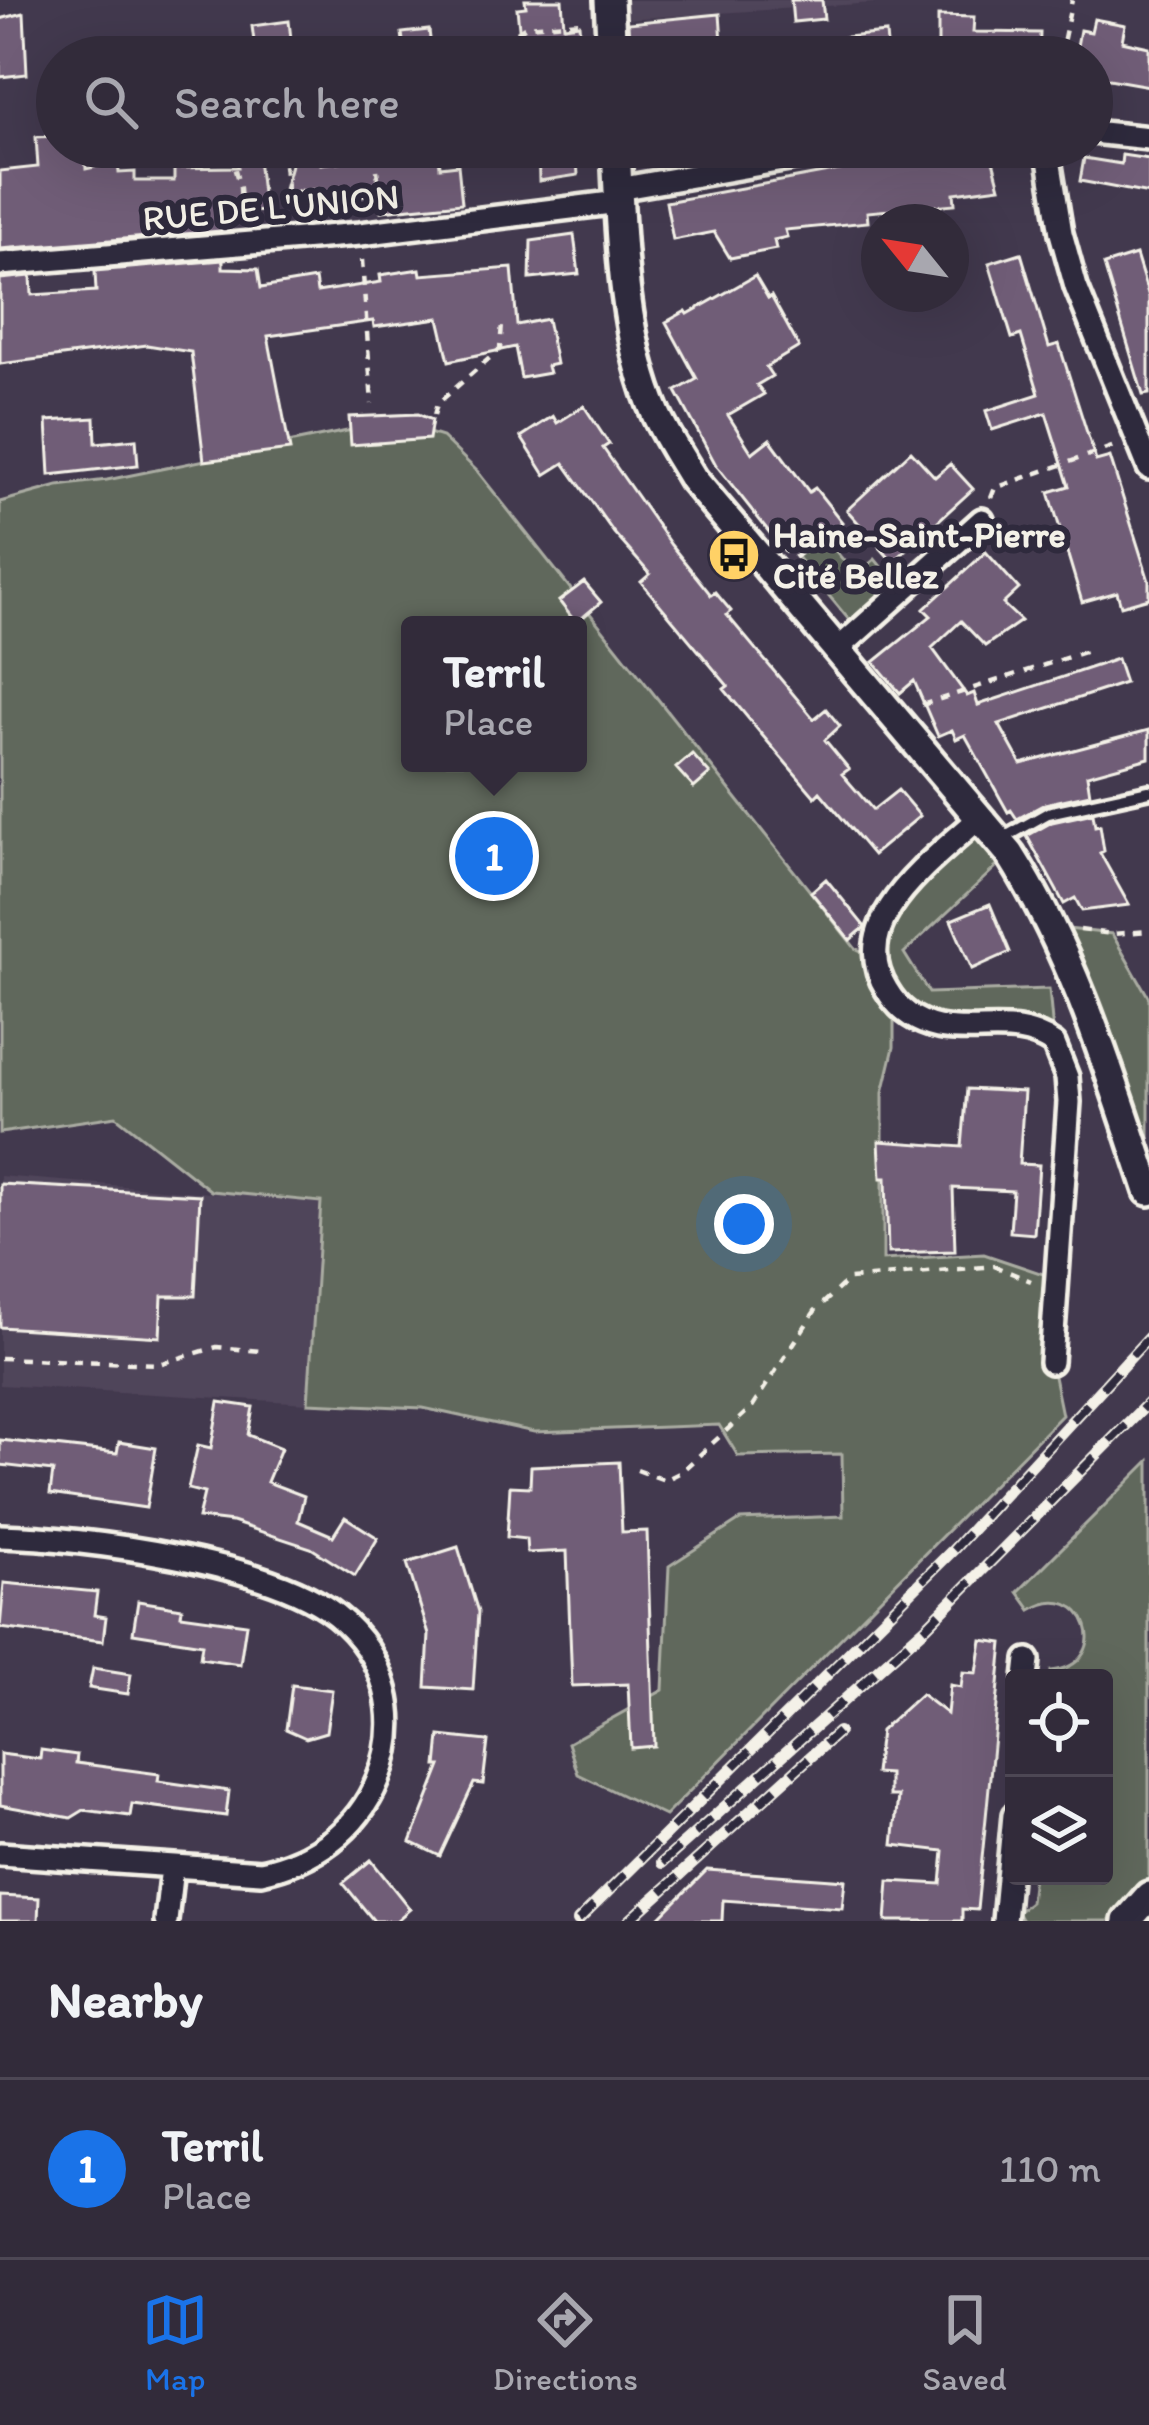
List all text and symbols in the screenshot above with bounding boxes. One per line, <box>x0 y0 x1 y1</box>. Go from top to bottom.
search box <box>36 36 1113 168</box>
icon: search <box>78 69 144 135</box>
text: Search here <box>174 75 400 129</box>
street label: RUE DE L'UNION <box>141 174 401 240</box>
north arrow <box>861 204 969 312</box>
place label: Haine-Saint-Pierre Cité Bellez <box>773 513 1066 597</box>
bus stop icon: Haine-Saint-Pierre Cité Bellez <box>706 527 762 583</box>
popup <box>401 616 587 772</box>
text: Terril <box>443 644 545 698</box>
text: Place <box>443 698 533 745</box>
pin: 1 <box>455 811 533 901</box>
your location <box>714 1194 774 1254</box>
map controls <box>1005 1669 1113 1885</box>
button: locate <box>1005 1669 1113 1777</box>
button: layers <box>1005 1777 1113 1885</box>
text: Nearby <box>48 1969 203 2030</box>
text: Terril <box>162 2118 263 2172</box>
text: 1 <box>78 2145 96 2192</box>
text: 110 m <box>999 2145 1101 2192</box>
text: Place <box>162 2172 252 2219</box>
tab: Map <box>142 2287 208 2398</box>
tab: Directions <box>493 2287 638 2398</box>
tab: Saved <box>923 2287 1007 2398</box>

